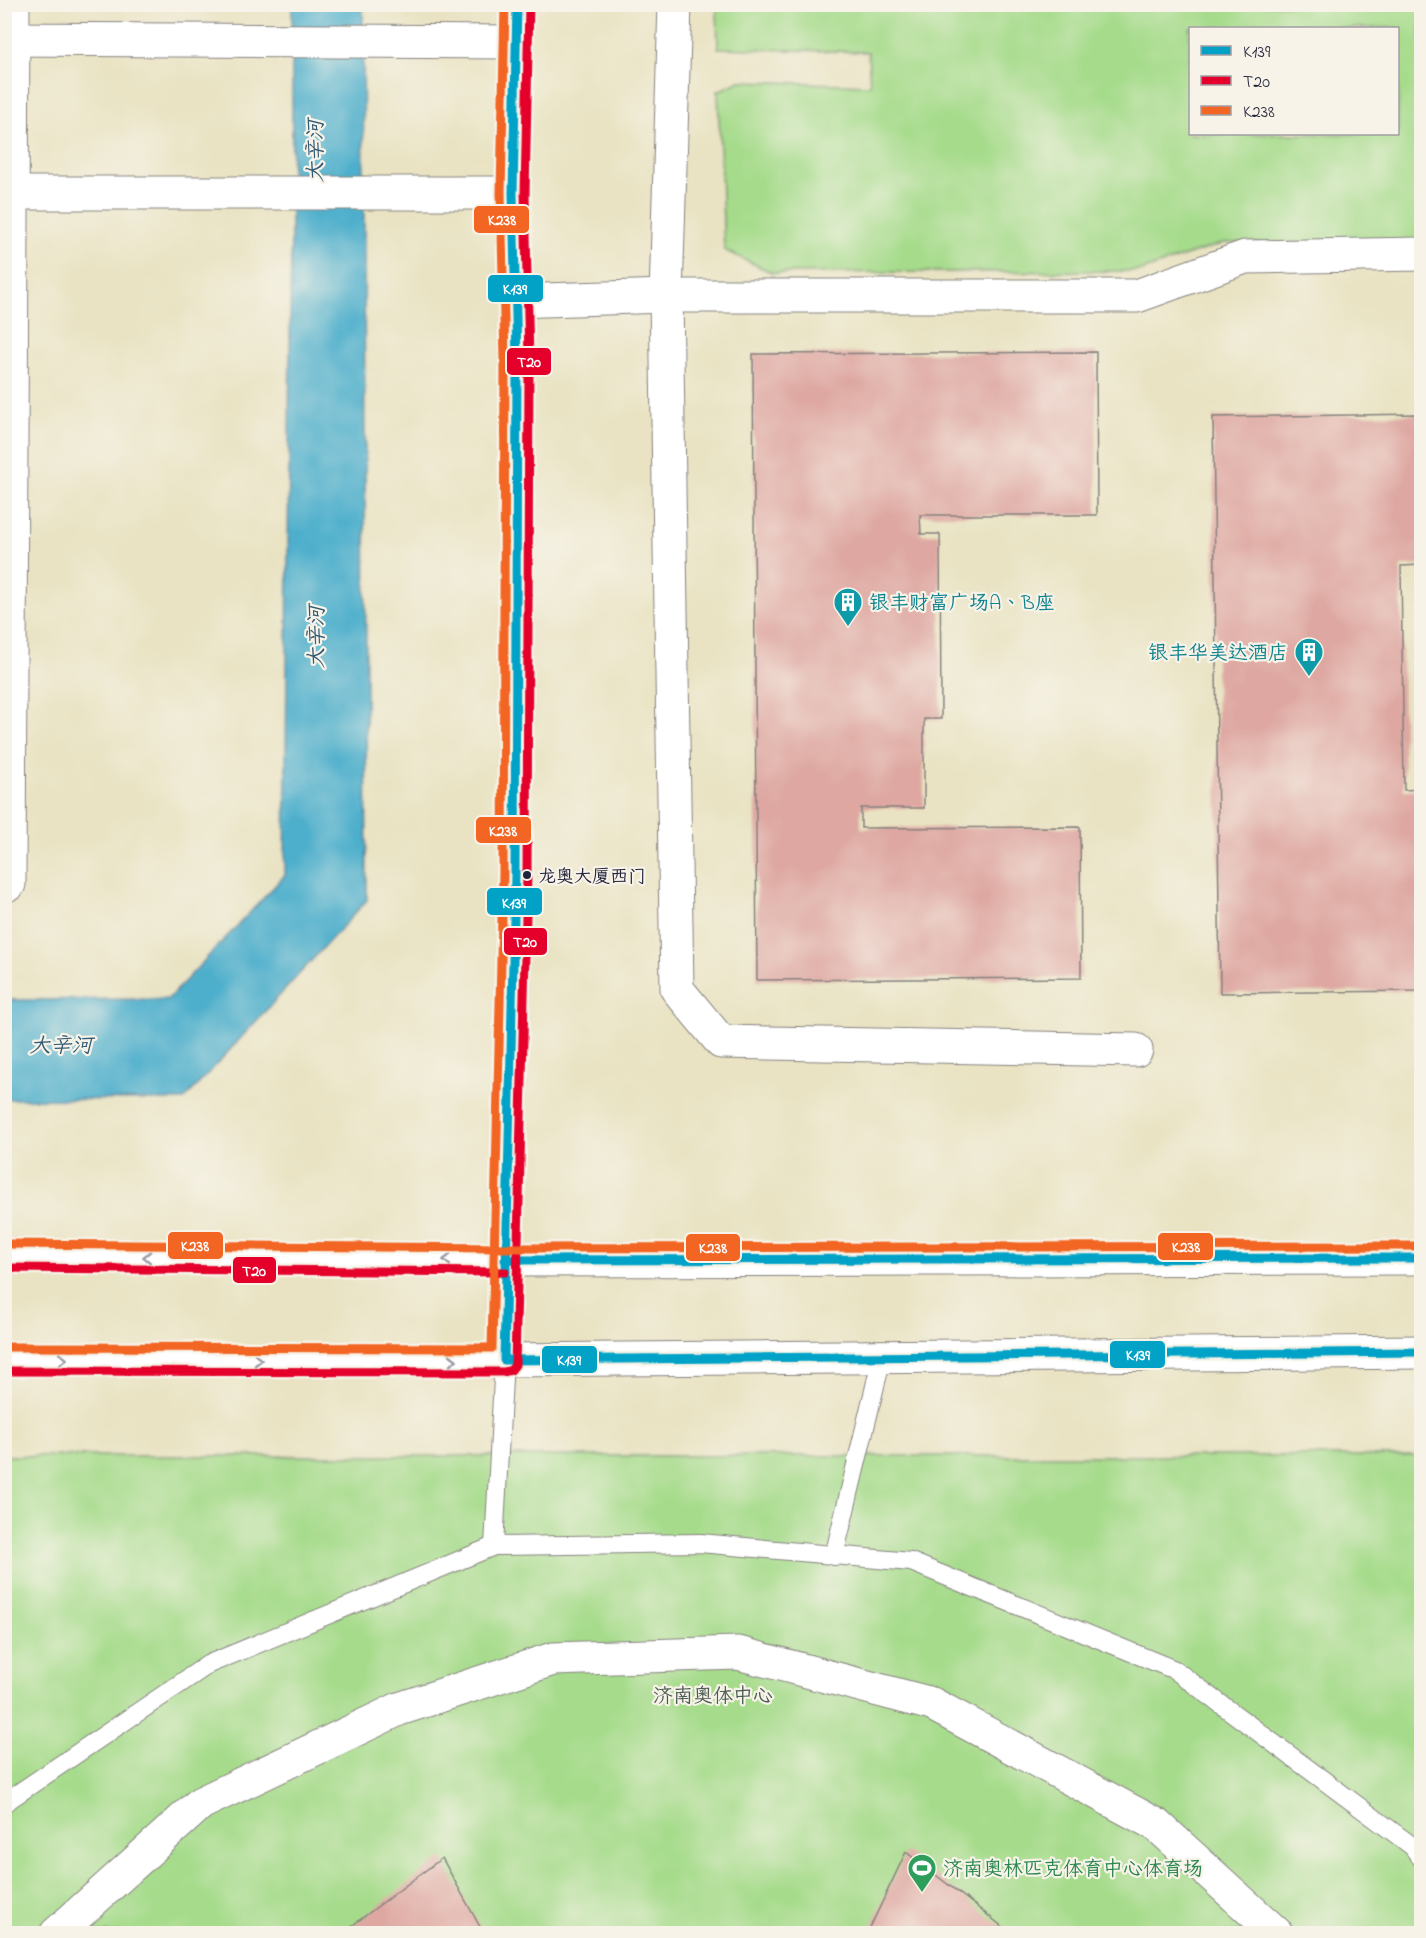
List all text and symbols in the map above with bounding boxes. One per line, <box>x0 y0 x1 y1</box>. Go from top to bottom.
legend <box>1189 27 1399 135</box>
text: K139 <box>1243 40 1271 66</box>
text: T20 <box>1243 70 1270 96</box>
text: K238 <box>1243 100 1275 126</box>
water label: 大辛河 <box>302 117 332 183</box>
line badge: K238 <box>473 205 530 234</box>
text: K238 <box>488 209 516 233</box>
line badge: K139 <box>487 274 544 303</box>
text: K139 <box>503 278 527 302</box>
line badge: T20 <box>506 347 552 376</box>
text: T20 <box>517 351 541 375</box>
building icon: 银丰财富广场A、B座 <box>832 586 864 628</box>
place label: 银丰财富广场A、B座 <box>869 590 1055 619</box>
water label: 大辛河 <box>303 603 333 669</box>
building icon: 银丰华美达酒店 <box>1293 636 1325 678</box>
place label: 银丰华美达酒店 <box>1148 640 1288 669</box>
line badge: K238 <box>475 816 532 844</box>
text: K238 <box>489 820 517 844</box>
place label: 龙奥大厦西门 <box>538 865 646 891</box>
marker: 龙奥大厦西门 <box>521 869 533 881</box>
line badge: K139 <box>486 887 543 916</box>
text: K139 <box>502 892 526 916</box>
line badge: T20 <box>503 927 548 956</box>
text: T20 <box>513 931 537 955</box>
water label: 大辛河 <box>30 1032 95 1062</box>
line badge: K238 <box>167 1231 224 1260</box>
line badge: K238 <box>1157 1232 1214 1261</box>
line badge: K238 <box>685 1233 741 1262</box>
text: K238 <box>181 1235 209 1259</box>
text: K238 <box>1172 1236 1200 1260</box>
text: K238 <box>699 1237 727 1261</box>
one-way arrow <box>142 1251 151 1263</box>
one-way arrow <box>442 1254 451 1266</box>
line badge: T20 <box>232 1256 277 1284</box>
text: T20 <box>242 1260 266 1284</box>
line badge: K139 <box>1109 1340 1166 1369</box>
text: K139 <box>1126 1344 1150 1368</box>
line badge: K139 <box>541 1345 598 1374</box>
text: K139 <box>557 1349 581 1373</box>
one-way arrow <box>58 1353 67 1365</box>
one-way arrow <box>253 1354 262 1366</box>
one-way arrow <box>448 1354 457 1366</box>
park label: 济南奥体中心 <box>653 1683 773 1712</box>
sports icon: 济南奥林匹克体育中心体育场 <box>906 1852 938 1894</box>
place label: 济南奥林匹克体育中心体育场 <box>943 1856 1203 1885</box>

